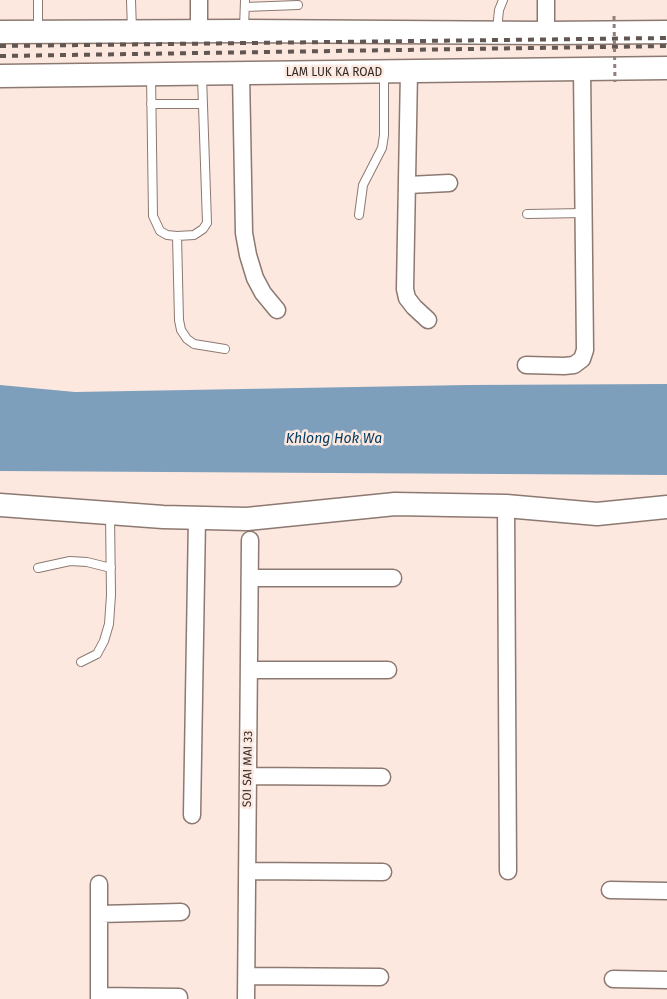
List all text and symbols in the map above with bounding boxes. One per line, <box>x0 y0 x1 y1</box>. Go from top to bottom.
street label: LAM LUK KA ROAD <box>286 66 382 80</box>
water label: Khlong Hok Wa <box>286 431 382 447</box>
street label: SOI SAI MAI 33 <box>240 731 256 807</box>

